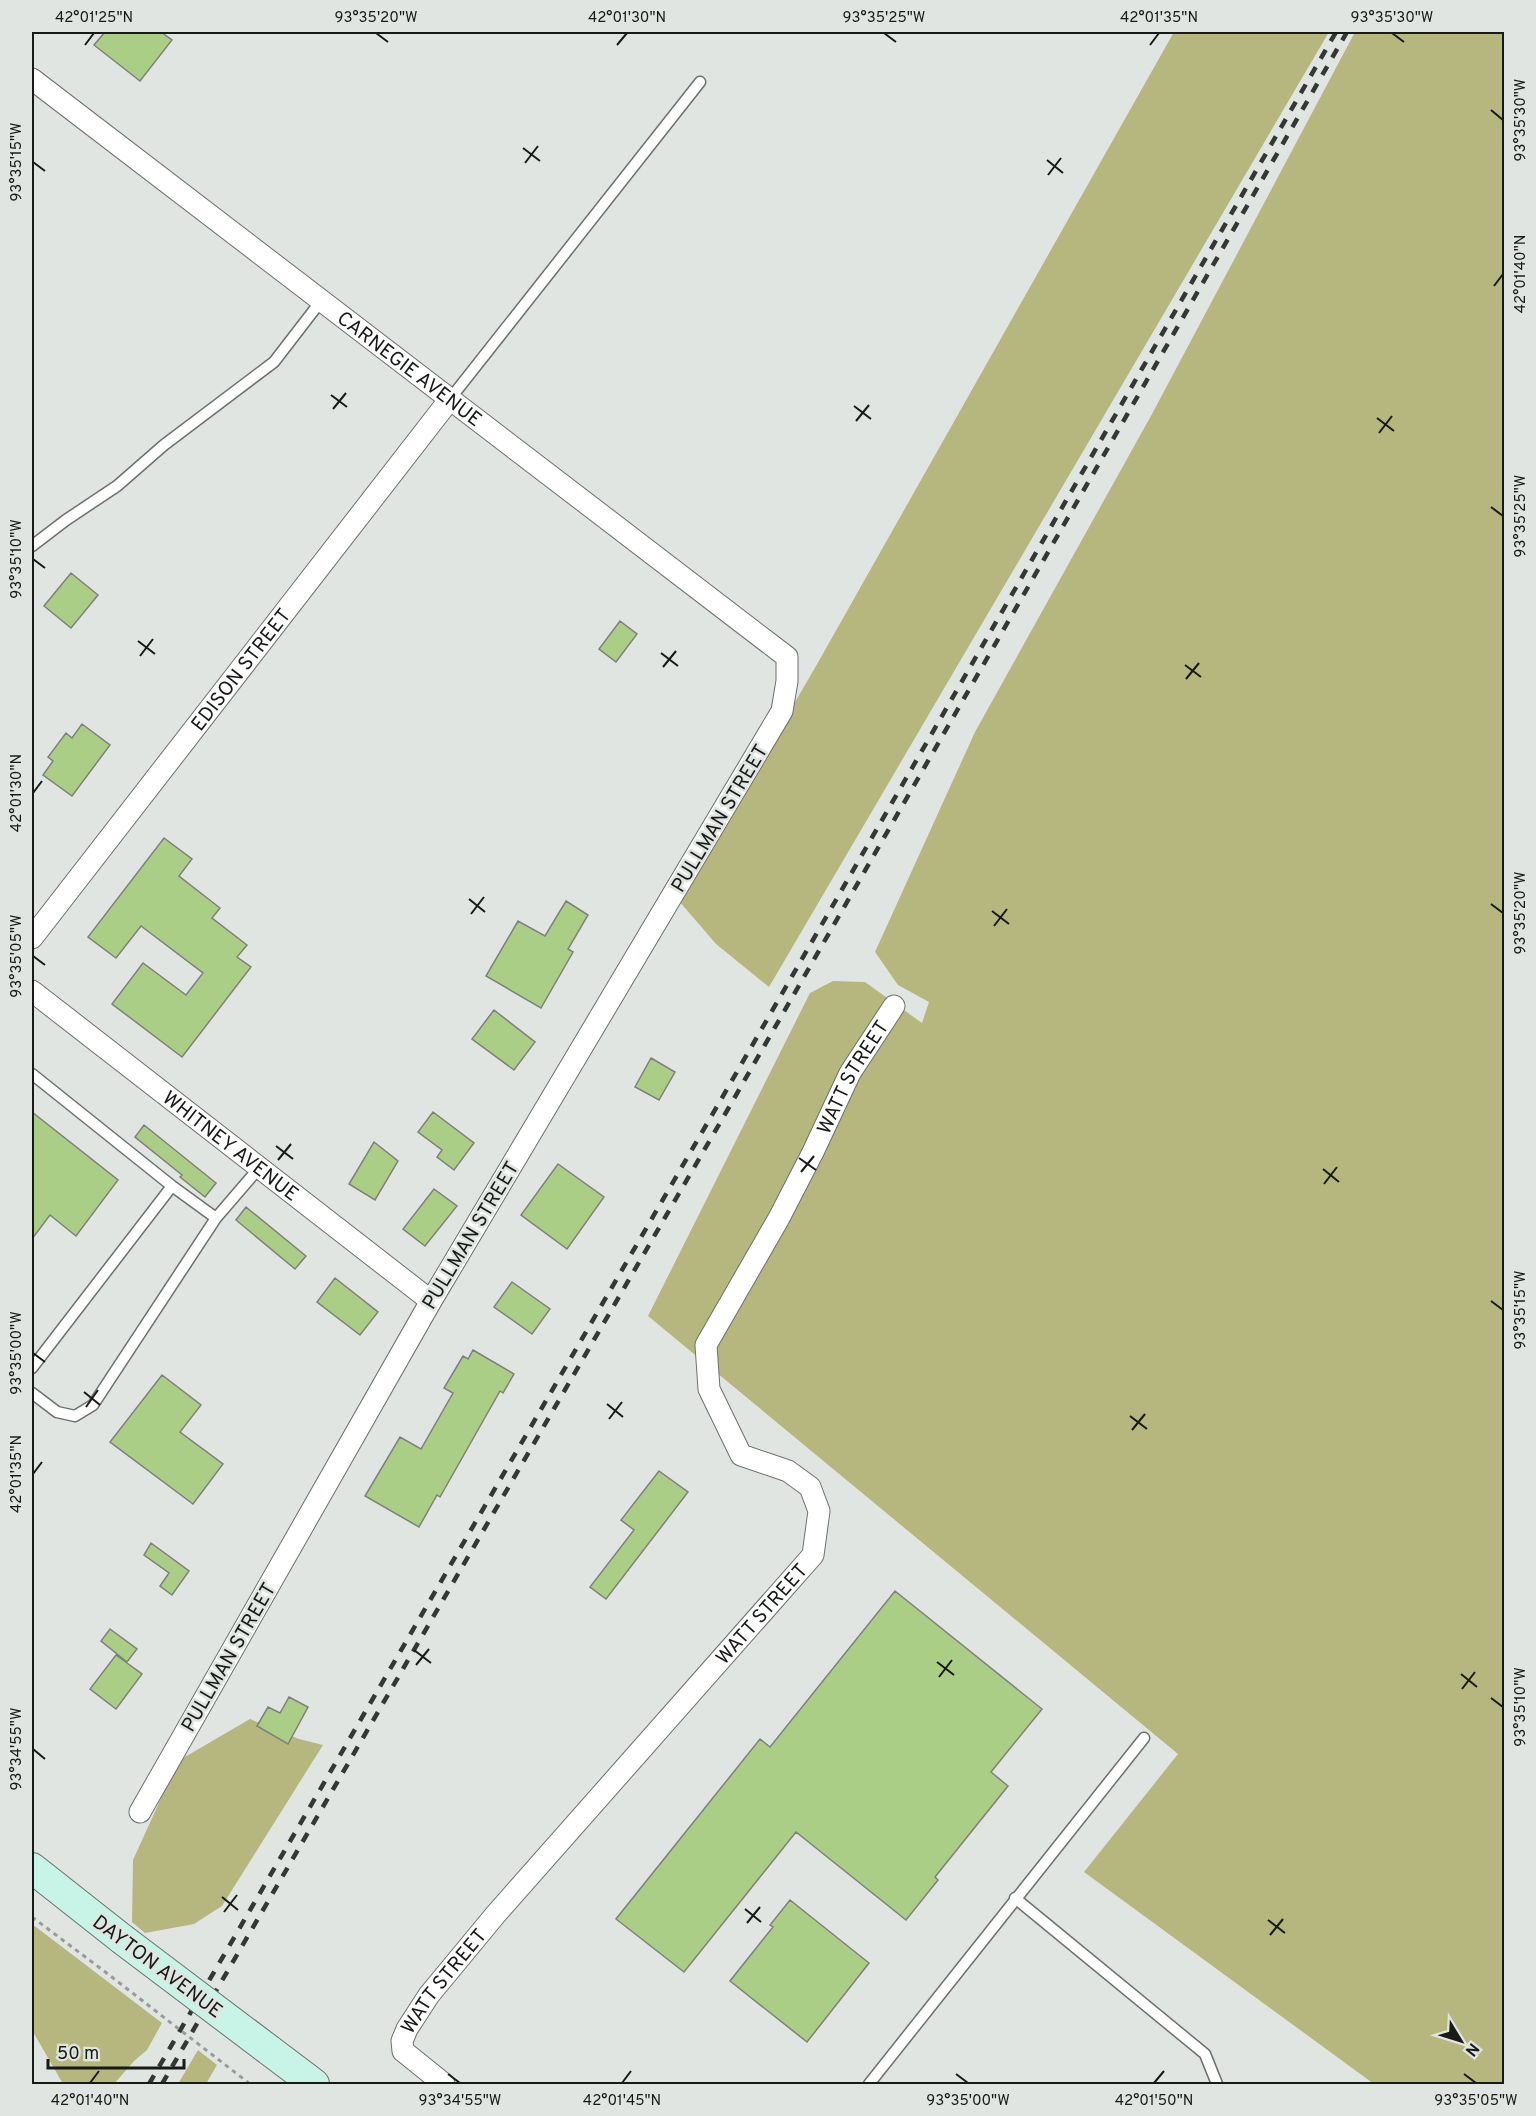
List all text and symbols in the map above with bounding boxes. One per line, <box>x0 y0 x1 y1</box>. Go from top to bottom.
text: 42°01'25"N <box>55 9 133 28</box>
text: 93°35'20"W <box>334 9 418 28</box>
text: 42°01'30"N <box>588 9 666 28</box>
text: 93°35'25"W <box>843 9 925 28</box>
text: 42°01'35"N <box>1120 9 1198 28</box>
text: 93°35'30"W <box>1351 9 1433 28</box>
text: 93°35'30"W <box>1512 79 1531 161</box>
text: 93°35'15"W <box>8 122 27 202</box>
text: 42°01'40"N <box>1512 235 1531 313</box>
street label: CARNEGIE AVENUE <box>331 306 487 434</box>
text: 93°35'25"W <box>1512 475 1531 557</box>
text: 93°35'10"W <box>8 519 27 599</box>
street label: EDISON STREET <box>186 604 298 737</box>
street label: PULLMAN STREET <box>666 740 775 898</box>
text: 42°01'30"N <box>8 754 27 832</box>
text: 93°35'20"W <box>1512 871 1531 955</box>
text: 93°35'05"W <box>8 914 27 998</box>
street label: WATT STREET <box>812 1016 896 1139</box>
street label: WHITNEY AVENUE <box>156 1086 303 1208</box>
street label: PULLMAN STREET <box>417 1157 526 1315</box>
text: 93°35'15"W <box>1512 1270 1531 1350</box>
text: 93°35'00"W <box>8 1311 27 1395</box>
text: 42°01'35"N <box>8 1435 27 1513</box>
street label: WATT STREET <box>711 1559 814 1671</box>
street label: PULLMAN STREET <box>176 1579 283 1737</box>
text: 93°35'10"W <box>1512 1667 1531 1747</box>
text: 93°34'55"W <box>8 1708 27 1790</box>
street label: DAYTON AVENUE <box>86 1910 227 2025</box>
street label: WATT STREET <box>396 1924 494 2040</box>
north arrow <box>1431 2011 1491 2071</box>
scale bar <box>48 2032 184 2070</box>
text: N <box>1460 2038 1483 2060</box>
text: 50 m <box>57 2043 99 2066</box>
text: 42°01'40"N <box>51 2092 129 2111</box>
text: 93°34'55"W <box>419 2092 501 2111</box>
text: 42°01'45"N <box>583 2092 661 2111</box>
text: 93°35'00"W <box>926 2092 1010 2111</box>
text: 42°01'50"N <box>1115 2092 1193 2111</box>
text: 93°35'05"W <box>1434 2092 1518 2111</box>

